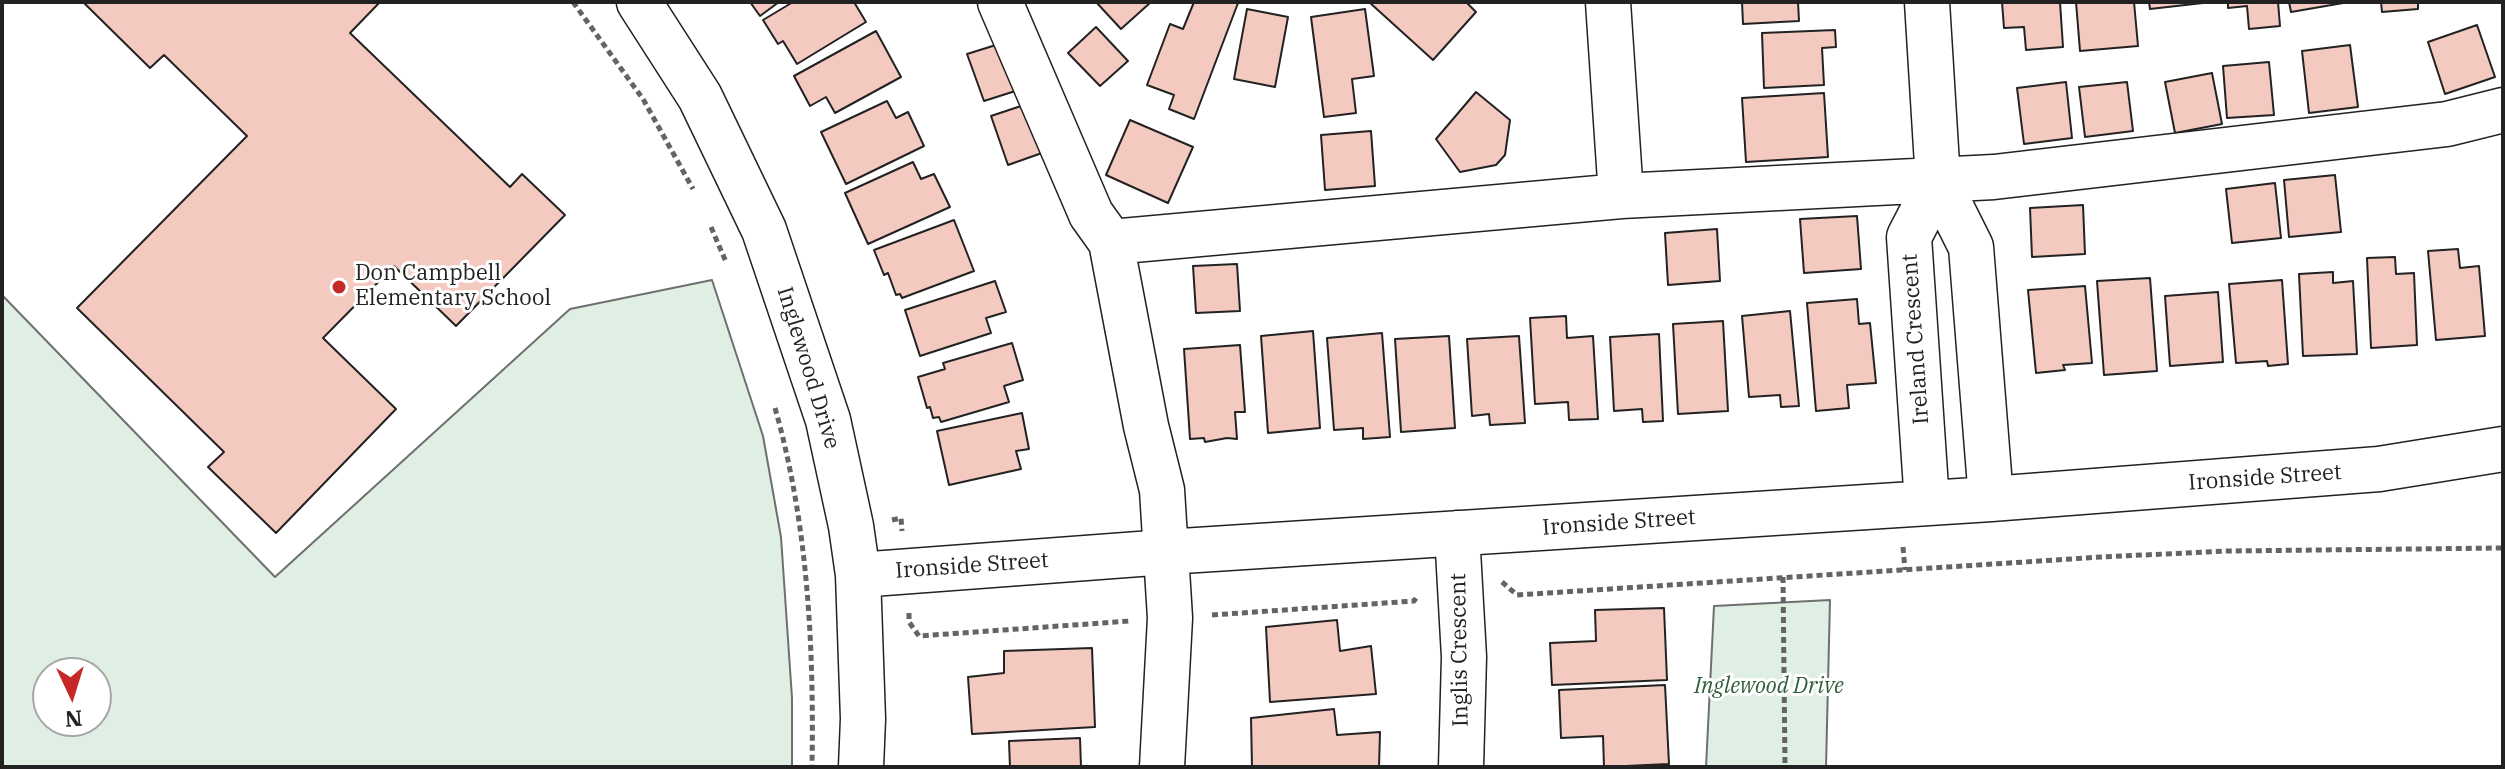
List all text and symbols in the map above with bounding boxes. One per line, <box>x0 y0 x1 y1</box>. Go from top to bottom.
street label: Ireland Crescent <box>1897 253 1935 425</box>
place label: Don Campbell Elementary School <box>355 261 551 312</box>
marker: Don Campbell Elementary School <box>330 278 348 296</box>
street label: Inglewood Drive <box>771 284 845 452</box>
street label: Ironside Street <box>2187 459 2343 497</box>
street label: Ironside Street <box>1541 504 1697 542</box>
street label: Ironside Street <box>894 547 1050 585</box>
street label: Inglis Crescent <box>1445 573 1475 727</box>
north arrow <box>32 657 112 737</box>
park label: Inglewood Drive <box>1694 674 1844 700</box>
text: N <box>64 704 83 735</box>

